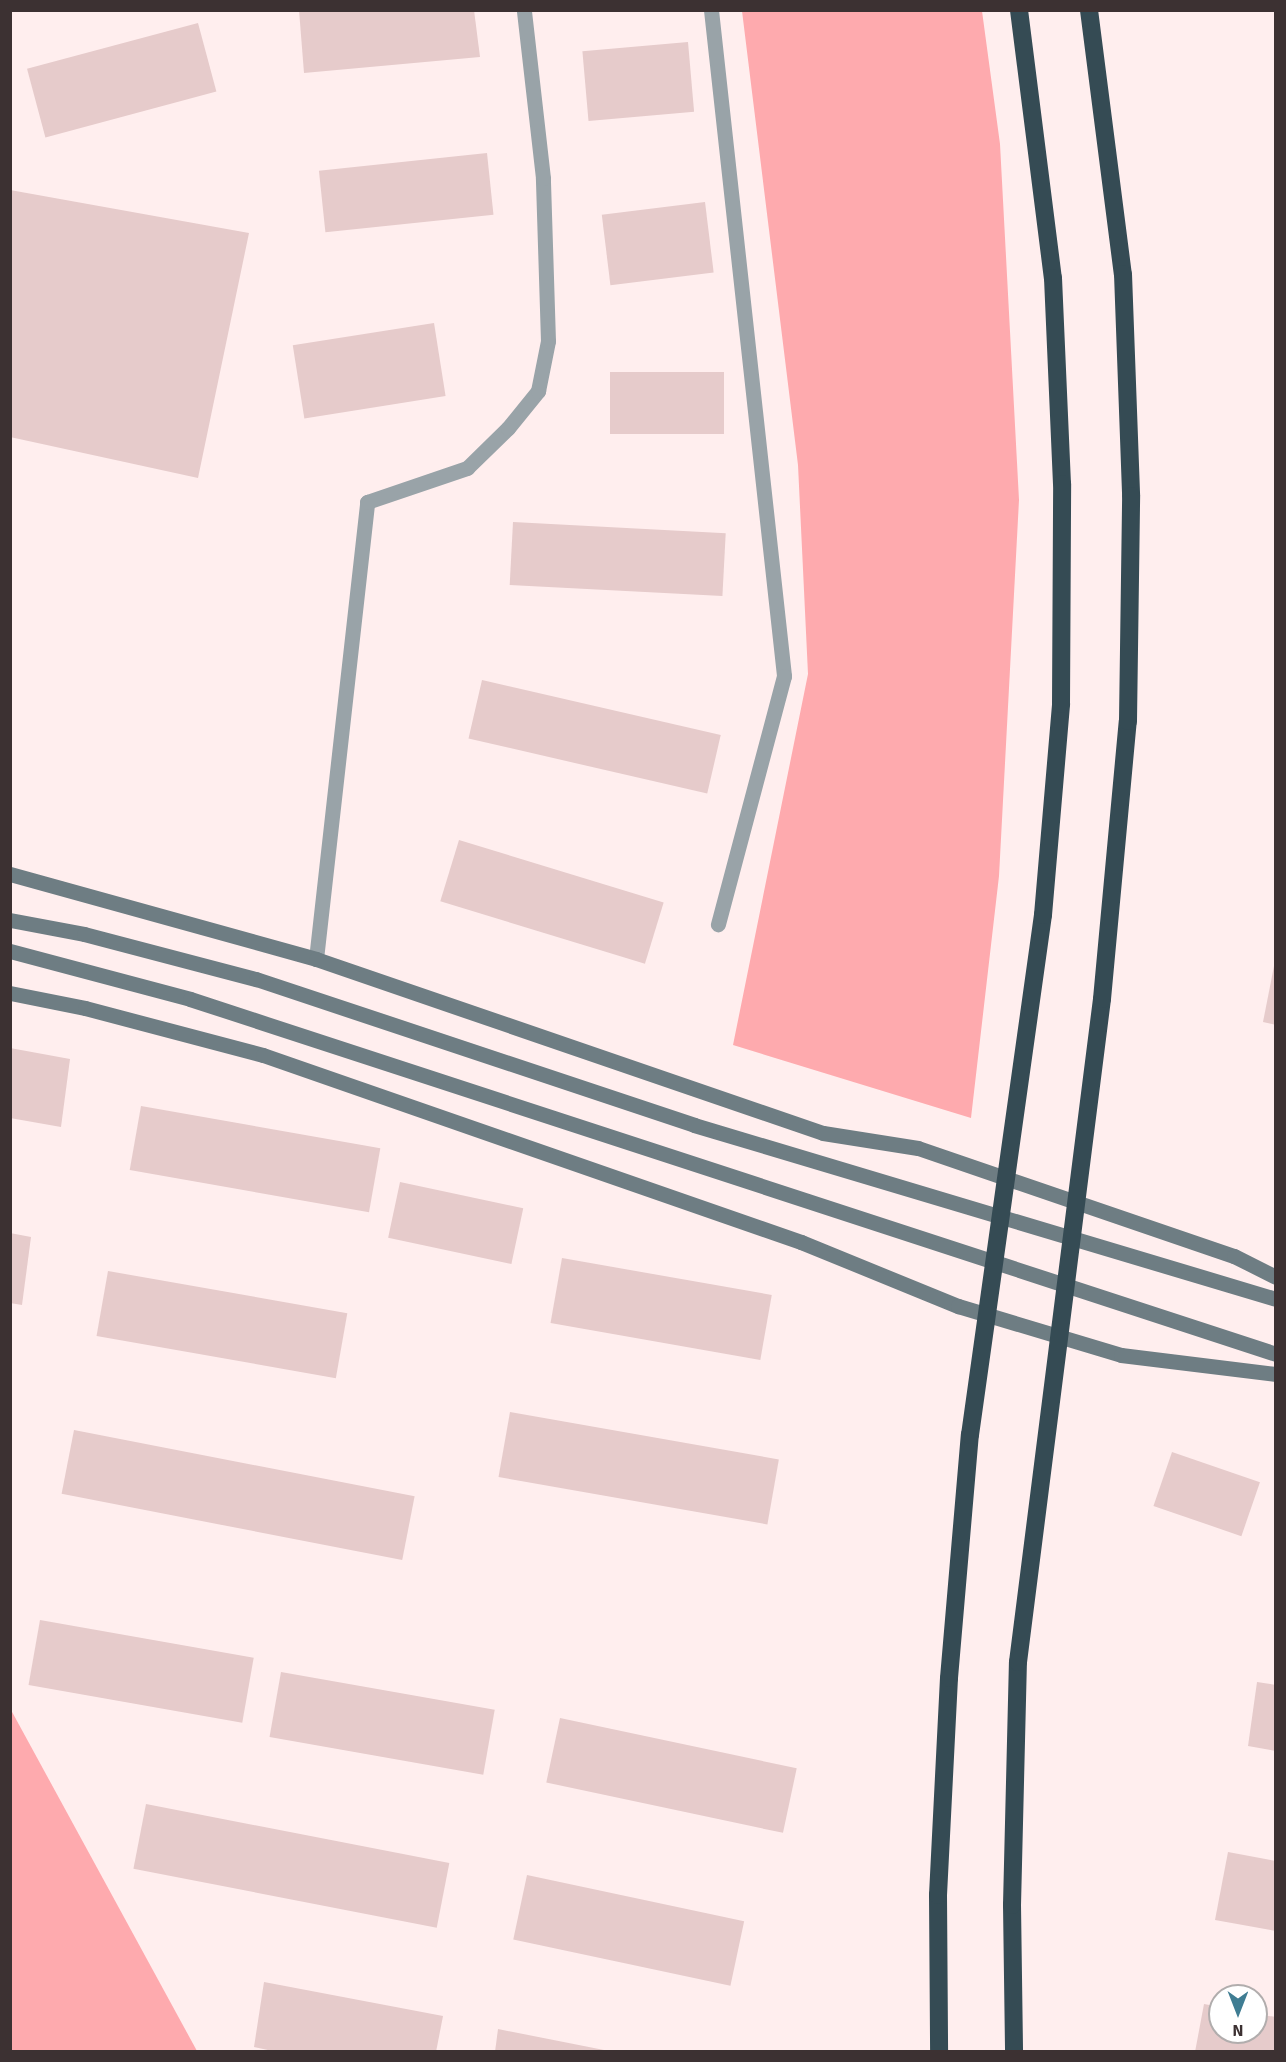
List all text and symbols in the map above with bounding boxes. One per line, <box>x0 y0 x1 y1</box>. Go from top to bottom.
north arrow <box>1208 1984 1268 2044</box>
text: N <box>1232 2020 1244 2040</box>

